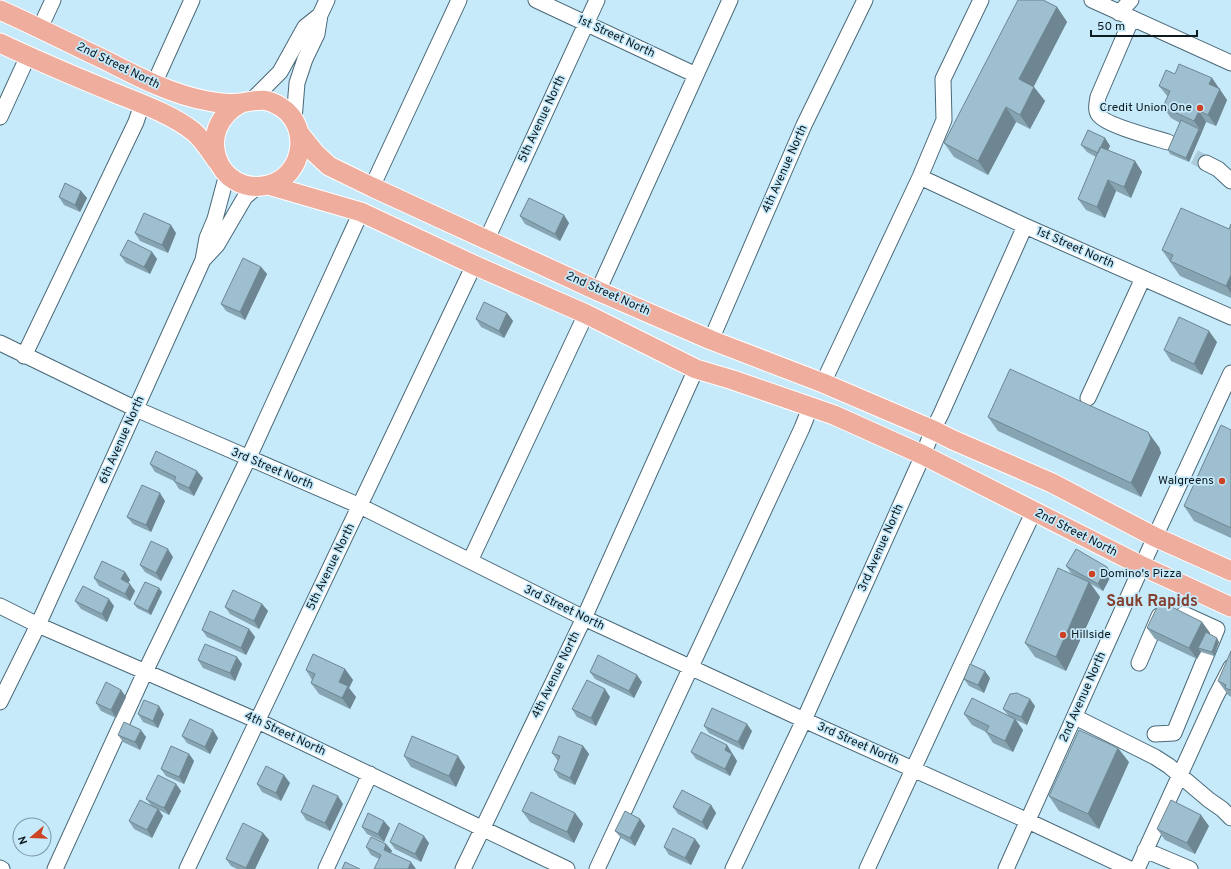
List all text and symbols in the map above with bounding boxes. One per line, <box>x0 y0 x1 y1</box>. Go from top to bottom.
street label: 1st Street North <box>575 12 657 62</box>
scale bar <box>1091 12 1197 38</box>
text: 50 m <box>1097 19 1125 35</box>
street label: 2nd Street North <box>74 39 162 93</box>
street label: 5th Avenue North <box>515 73 569 165</box>
place label: Credit Union One <box>1100 100 1192 116</box>
marker: Credit Union One <box>1195 103 1205 113</box>
street label: 4th Avenue North <box>758 122 812 216</box>
street label: 1st Street North <box>1033 224 1117 272</box>
street label: 2nd Street North <box>563 268 653 320</box>
street label: 6th Avenue North <box>95 394 149 486</box>
street label: 3rd Street North <box>228 444 316 494</box>
place label: Walgreens <box>1158 473 1214 489</box>
marker: Walgreens <box>1217 476 1227 486</box>
street label: 3rd Avenue North <box>854 501 908 595</box>
street label: 2nd Street North <box>1032 505 1120 561</box>
street label: 5th Avenue North <box>303 521 359 613</box>
place label: Domino's Pizza <box>1100 566 1182 582</box>
marker: Domino's Pizza <box>1087 569 1097 579</box>
street label: 3rd Street North <box>521 582 607 634</box>
district label: Sauk Rapids <box>1106 592 1198 612</box>
place label: Hillside <box>1071 627 1111 643</box>
street label: 4th Avenue North <box>528 629 584 721</box>
marker: Hillside <box>1058 630 1068 640</box>
street label: 2nd Avenue North <box>1056 649 1110 745</box>
street label: 4th Street North <box>242 708 328 760</box>
street label: 3rd Street North <box>815 719 901 769</box>
north arrow <box>12 817 52 857</box>
text: N <box>16 834 31 846</box>

